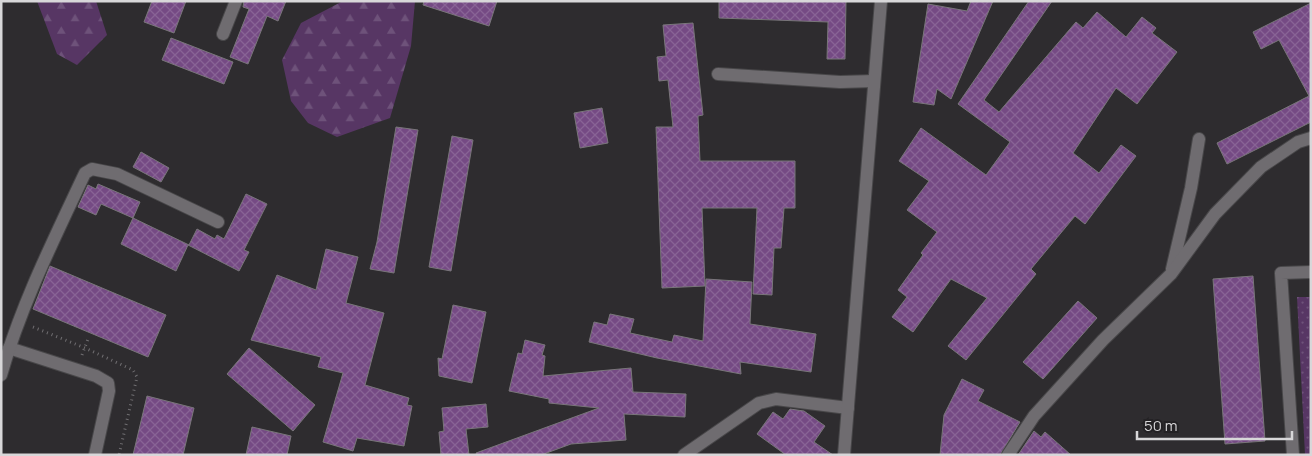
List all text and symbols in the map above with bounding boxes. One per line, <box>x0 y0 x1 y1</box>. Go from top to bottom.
scale bar <box>1137 408 1292 440</box>
text: 50 m <box>1144 415 1178 436</box>

